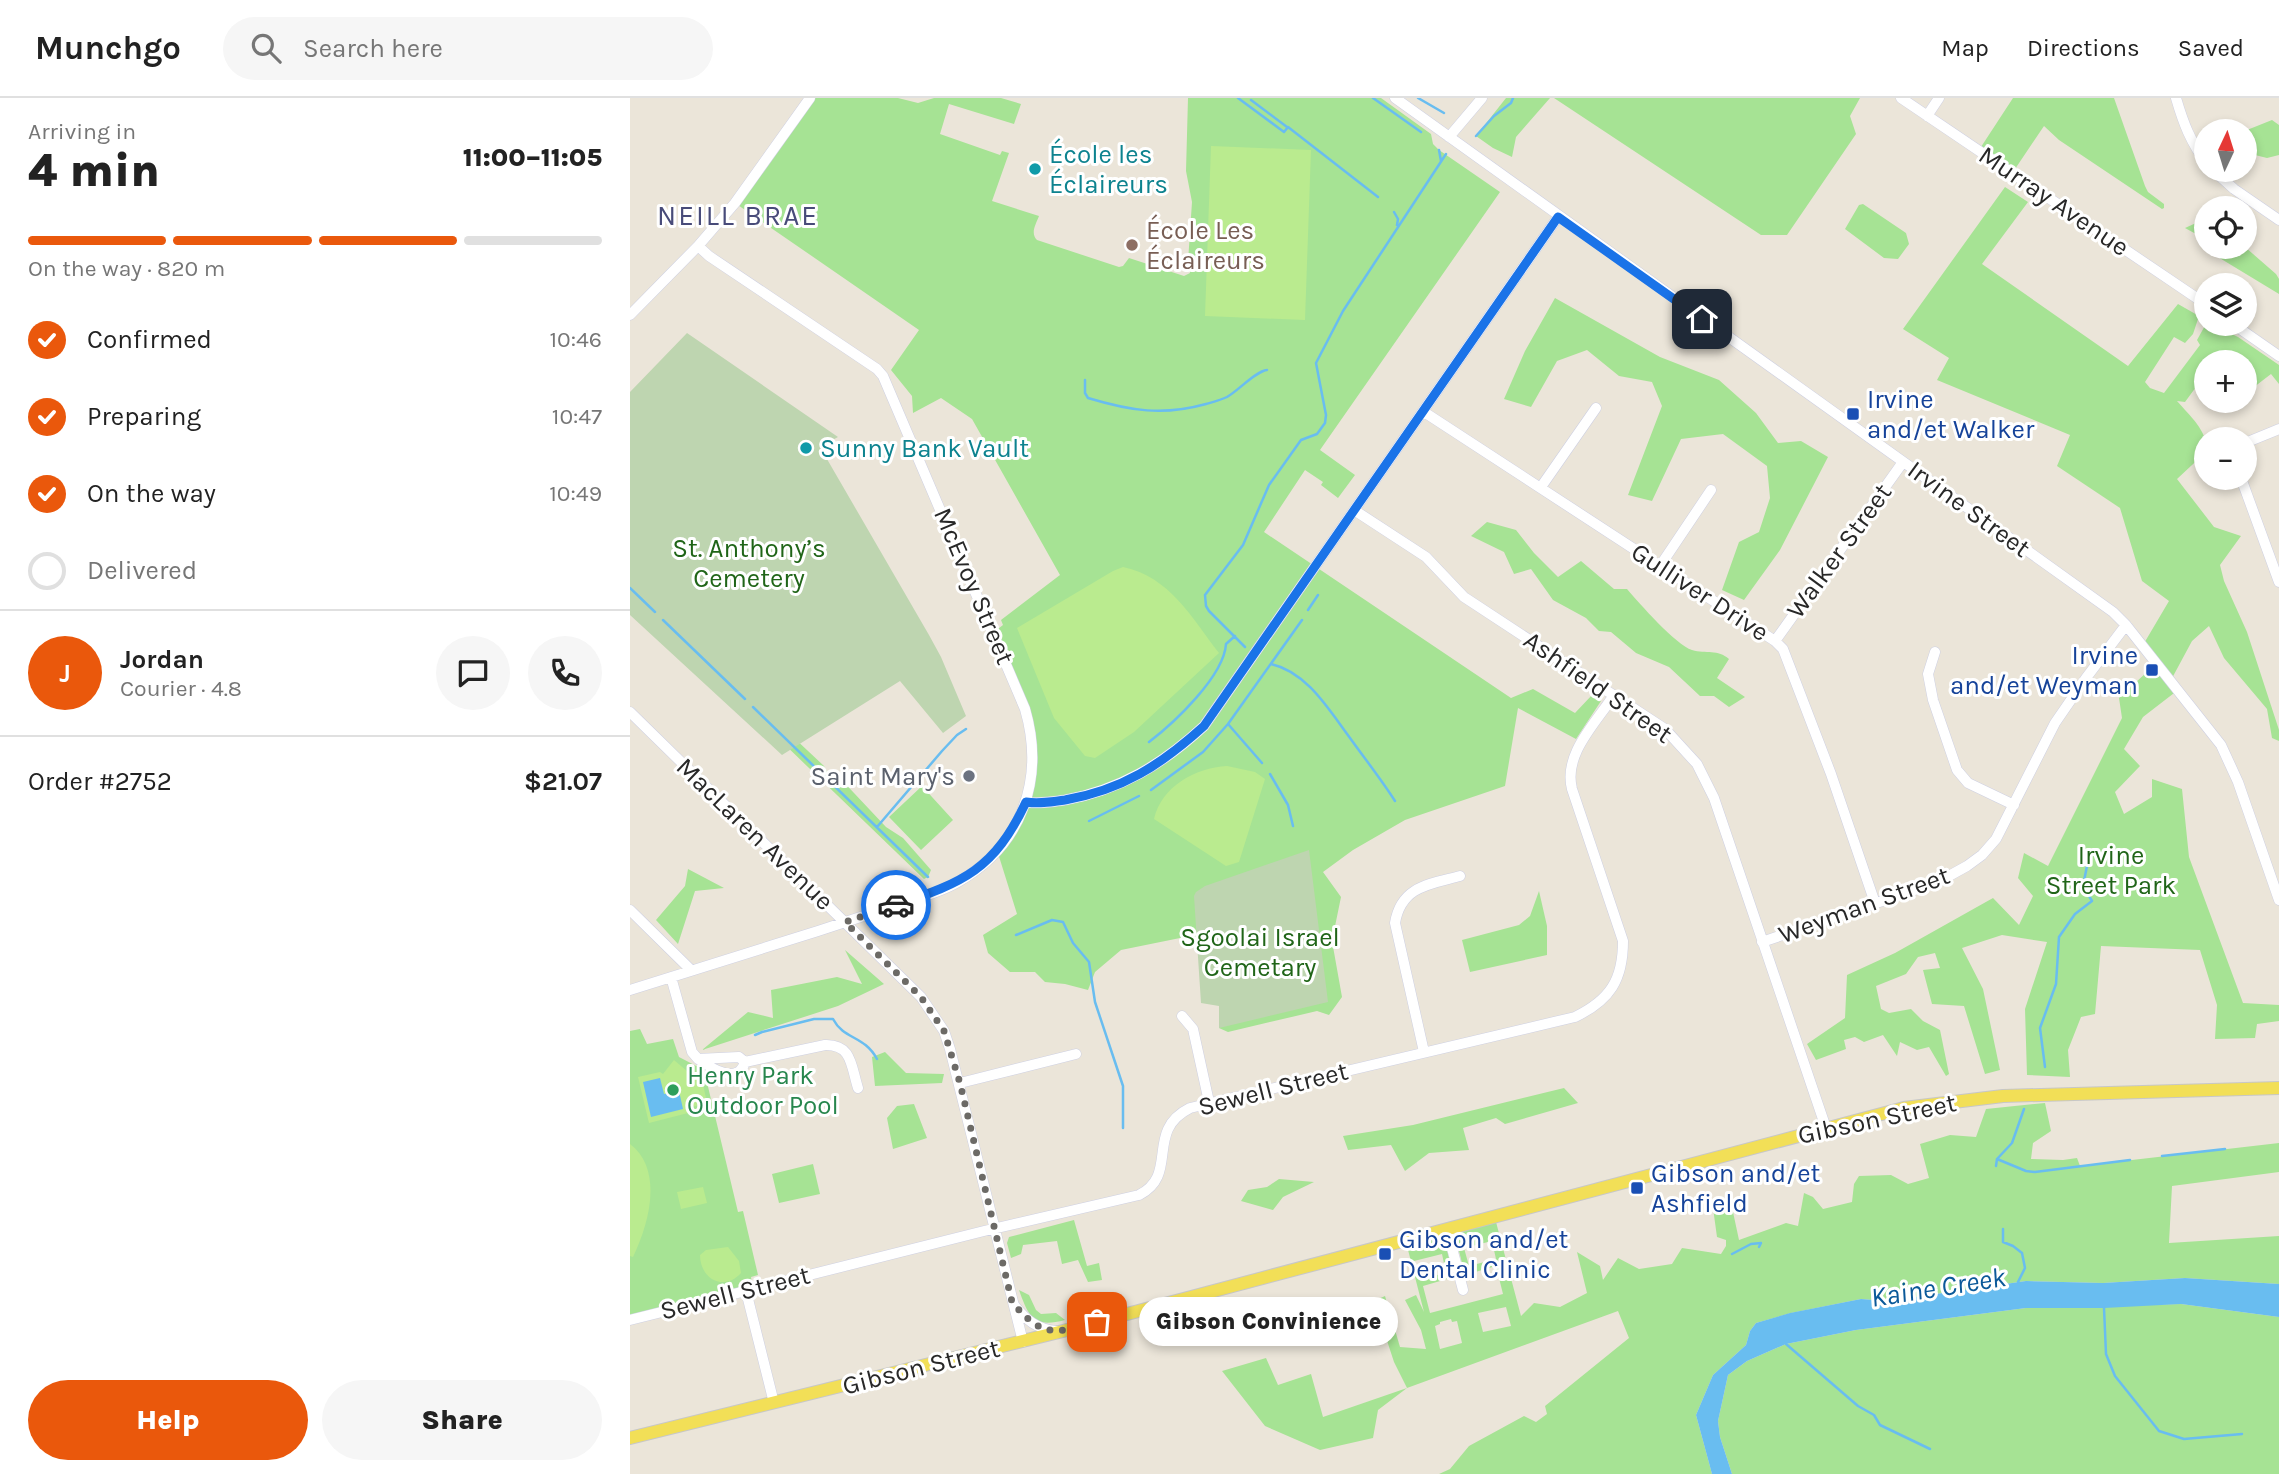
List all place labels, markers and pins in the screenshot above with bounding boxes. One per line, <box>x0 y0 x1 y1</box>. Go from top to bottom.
place label: École les Éclaireurs <box>1049 138 1168 200</box>
marker: École les Éclaireurs <box>1027 161 1043 177</box>
place label: École Les Éclaireurs <box>1146 214 1265 276</box>
marker: École Les Éclaireurs <box>1124 237 1140 253</box>
pin <box>1672 289 1732 349</box>
place label: Irvine and/et Walker <box>1867 384 2035 445</box>
marker: Irvine and/et Walker <box>1845 406 1861 422</box>
place label: Sunny Bank Vault <box>820 433 1029 464</box>
marker: Sunny Bank Vault <box>798 440 814 456</box>
place label: Irvine and/et Weyman <box>1950 640 2138 701</box>
marker: Irvine and/et Weyman <box>2144 662 2160 678</box>
place label: Saint Mary's <box>811 761 955 792</box>
marker: Saint Mary's <box>961 768 977 784</box>
place label: Henry Park Outdoor Pool <box>687 1060 839 1121</box>
marker: Henry Park Outdoor Pool <box>665 1082 681 1098</box>
place label: Gibson and/et Ashfield <box>1651 1158 1821 1219</box>
marker: Gibson and/et Ashfield <box>1629 1180 1645 1196</box>
place label: Gibson and/et Dental Clinic <box>1399 1224 1569 1285</box>
marker: Gibson and/et Dental Clinic <box>1377 1246 1393 1262</box>
pin <box>1067 1292 1127 1352</box>
callout: Gibson Convinience <box>1139 1298 1398 1346</box>

